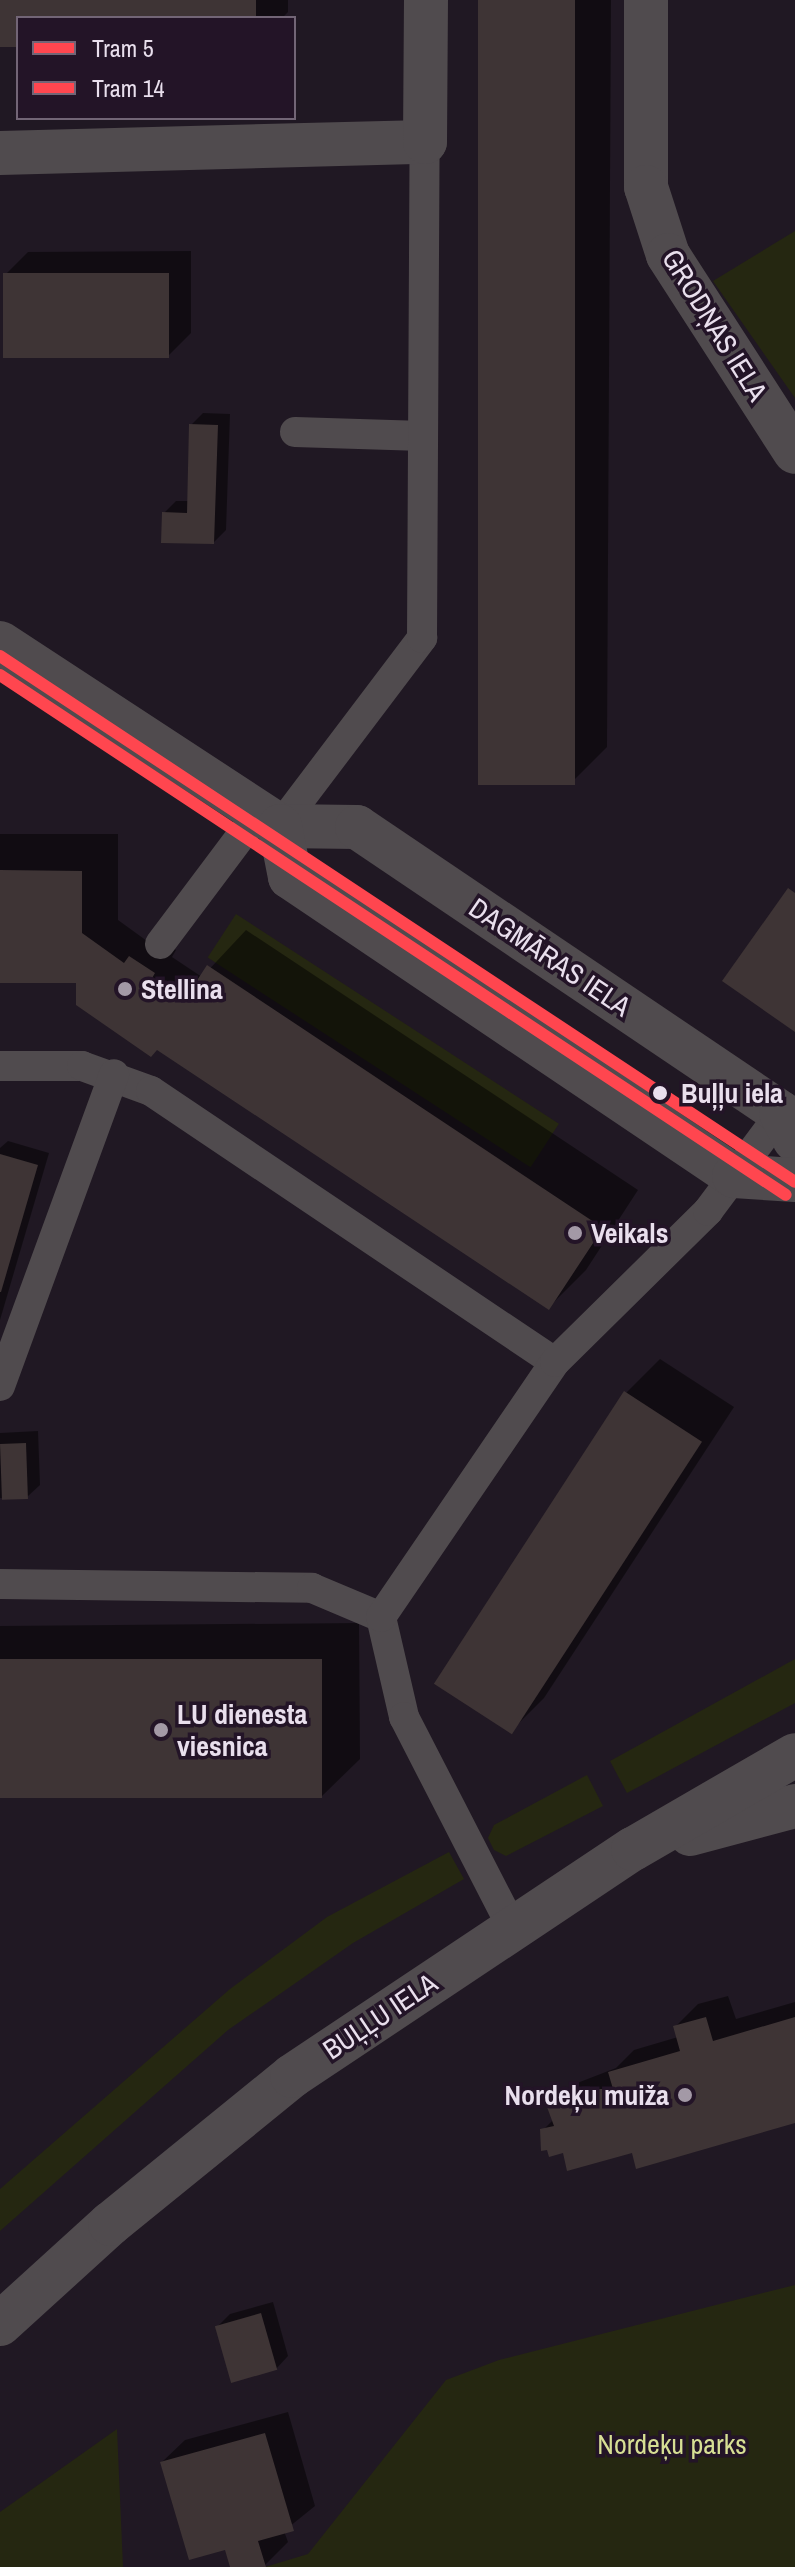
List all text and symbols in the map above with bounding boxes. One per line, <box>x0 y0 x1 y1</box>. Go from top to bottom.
legend <box>16 16 296 120</box>
text: Tram 5 <box>92 32 154 64</box>
text: Tram 14 <box>92 72 165 104</box>
street label: GRODŅAS IELA <box>655 243 775 407</box>
street label: DAGMĀRAS IELA <box>463 891 637 1023</box>
place label: Stellina <box>141 972 223 1006</box>
marker: Stellina <box>116 980 134 998</box>
place label: Buļļu iela <box>681 1076 783 1110</box>
marker: Buļļu iela <box>646 1079 674 1107</box>
place label: Veikals <box>591 1216 668 1250</box>
marker: Veikals <box>566 1224 584 1242</box>
place label: LU dienesta viesnica <box>177 1697 307 1763</box>
marker: LU dienesta viesnica <box>152 1721 170 1739</box>
street label: BUĻĻU IELA <box>317 1966 443 2066</box>
place label: Nordeķu muiža <box>504 2078 669 2112</box>
marker: Nordeķu muiža <box>676 2086 694 2104</box>
park label: Nordeķu parks <box>597 2427 747 2461</box>

